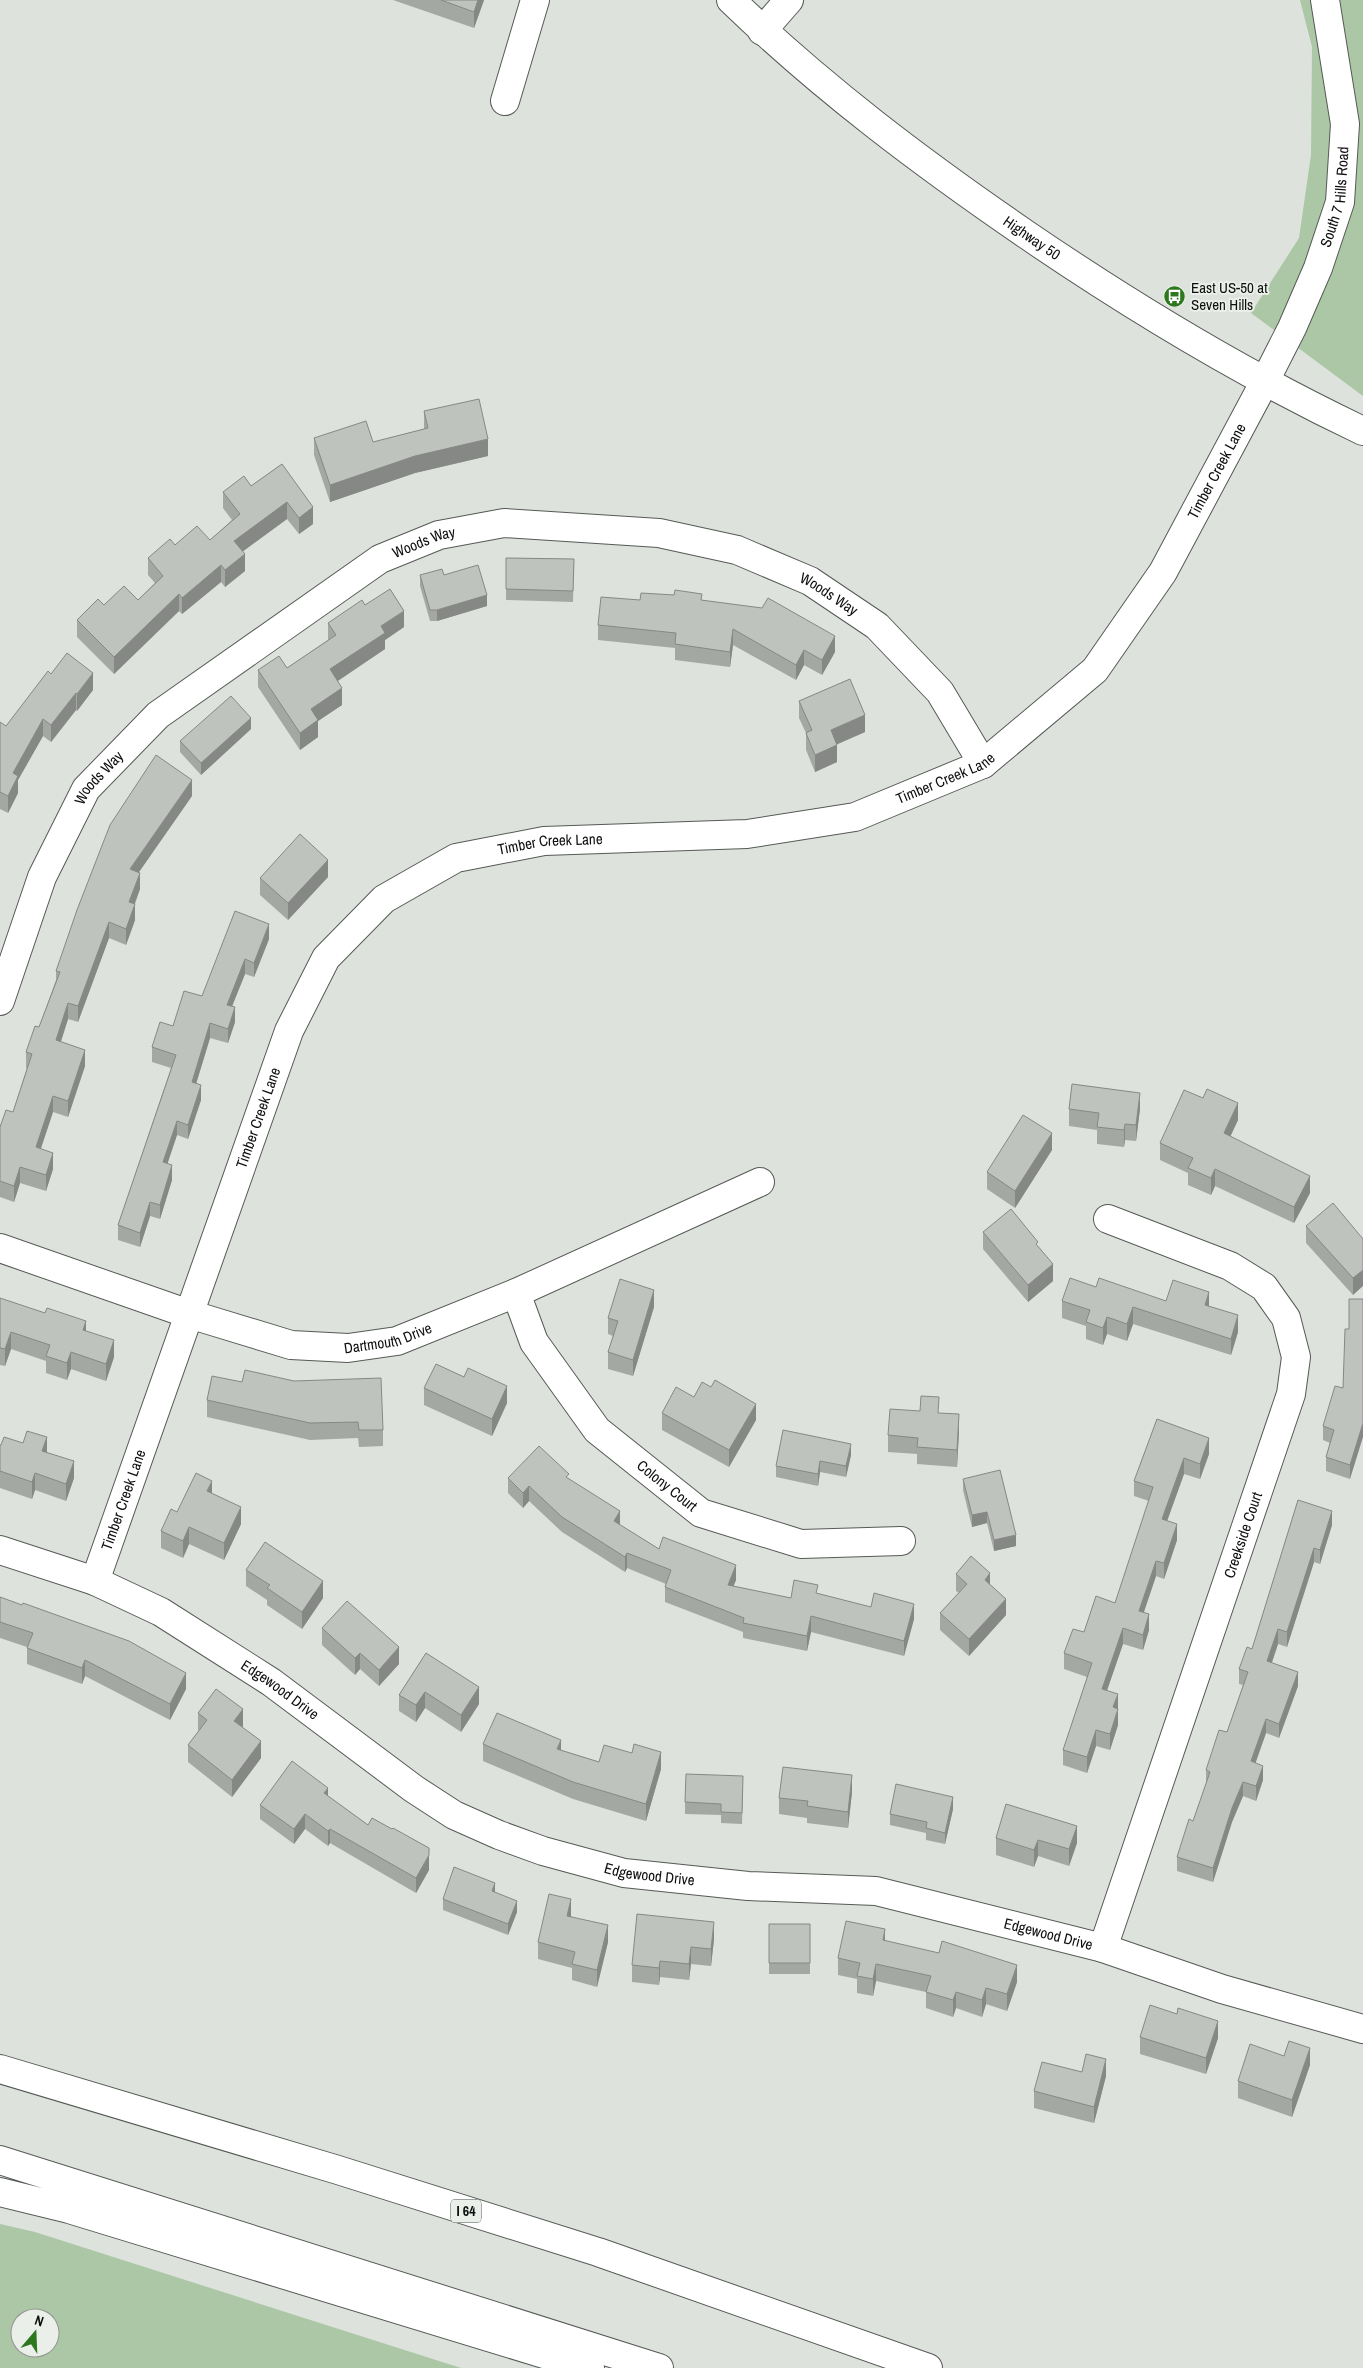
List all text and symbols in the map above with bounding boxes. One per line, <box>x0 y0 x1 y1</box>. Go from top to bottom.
street label: South 7 Hills Road <box>1315 146 1354 250</box>
street label: Highway 50 <box>999 211 1065 265</box>
place label: East US-50 at Seven Hills <box>1191 277 1268 315</box>
bus stop icon: East US-50 at Seven Hills <box>1163 285 1187 309</box>
street label: Timber Creek Lane <box>1182 419 1251 523</box>
street label: Woods Way <box>389 521 458 563</box>
street label: Woods Way <box>797 567 863 621</box>
street label: Woods Way <box>69 745 128 808</box>
street label: Timber Creek Lane <box>893 747 999 809</box>
street label: Timber Creek Lane <box>496 828 603 860</box>
street label: Timber Creek Lane <box>230 1064 285 1171</box>
street label: Dartmouth Drive <box>342 1317 435 1358</box>
street label: Timber Creek Lane <box>96 1446 151 1553</box>
street label: Colony Court <box>633 1455 702 1516</box>
street label: Creekside Court <box>1218 1489 1267 1581</box>
street label: Edgewood Drive <box>237 1655 324 1724</box>
street label: Edgewood Drive <box>602 1857 696 1890</box>
street label: Edgewood Drive <box>1002 1913 1095 1955</box>
road number: I 64 <box>451 2200 481 2222</box>
north arrow <box>10 2308 60 2358</box>
text: N <box>32 2311 46 2331</box>

